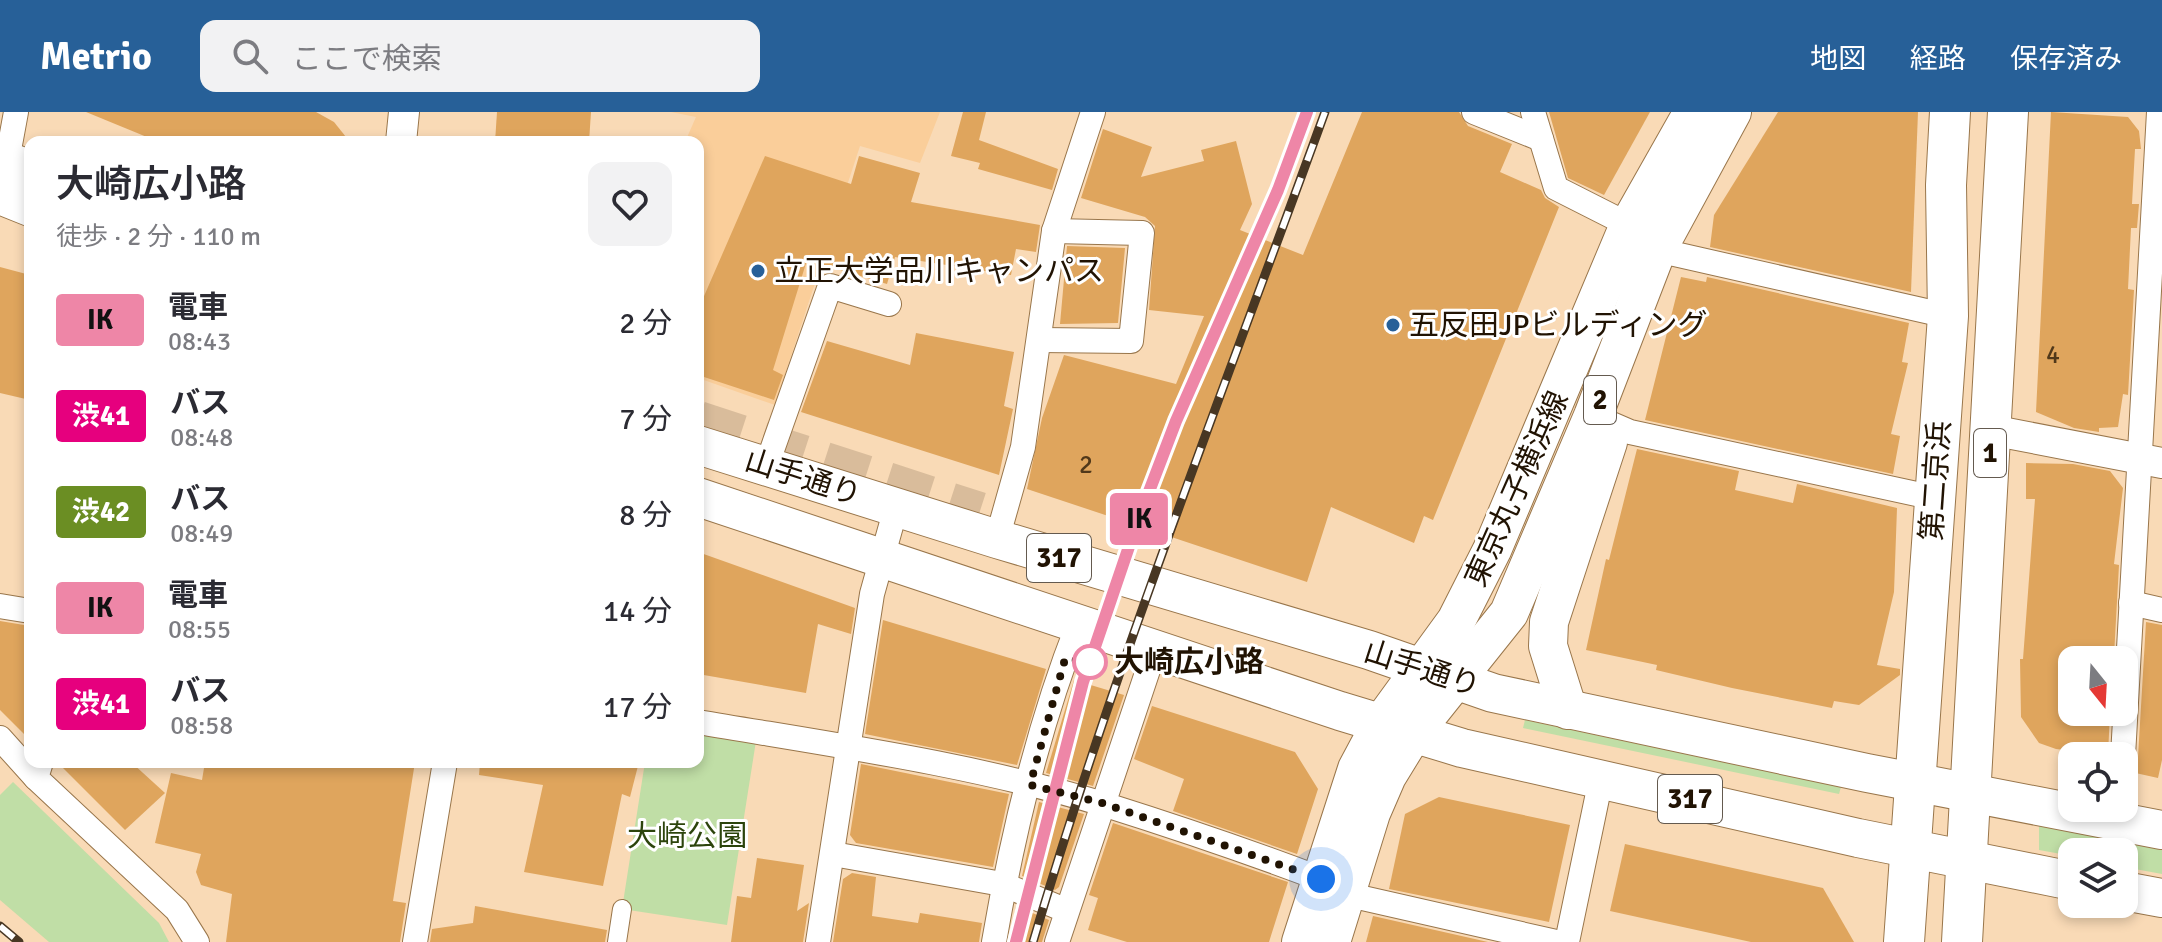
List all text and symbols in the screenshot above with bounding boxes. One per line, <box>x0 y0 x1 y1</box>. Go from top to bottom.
search box <box>200 20 760 92</box>
text: Metrio <box>40 33 152 80</box>
icon: search <box>228 34 272 78</box>
text: ここで検索 <box>292 41 442 78</box>
text: 地図 <box>1810 42 1866 76</box>
text: 経路 <box>1910 42 1966 76</box>
text: 保存済み <box>2010 42 2122 76</box>
text: 大崎広小路 <box>56 161 246 208</box>
button: heart <box>588 162 672 246</box>
text: 徒歩 · 2 分 · 110 m <box>56 221 261 253</box>
place label: 立正大学品川キャンパス <box>774 253 1104 290</box>
marker: 立正大学品川キャンパス <box>749 262 767 280</box>
text: 電車 <box>168 289 228 326</box>
text: IK <box>87 303 113 337</box>
text: 2 分 <box>619 305 672 342</box>
place label: 五反田JPビルディング <box>1409 307 1707 344</box>
marker: 五反田JPビルディング <box>1384 316 1402 334</box>
text: 08:43 <box>168 326 231 358</box>
house number: 4 <box>2046 339 2060 371</box>
road number: 2 <box>1584 376 1616 424</box>
text: バス <box>170 385 230 422</box>
street label: 東京丸子横浜線 <box>1457 386 1577 592</box>
text: 渋41 <box>72 399 130 433</box>
text: 7 分 <box>619 401 672 438</box>
street label: 第二京浜 <box>1913 420 1959 542</box>
text: 08:48 <box>170 422 233 454</box>
road number: 1 <box>1974 429 2006 477</box>
street label: 山手通り <box>740 442 866 514</box>
house number: 2 <box>1079 449 1093 481</box>
text: バス <box>170 481 230 518</box>
line badge: IK <box>1103 493 1175 545</box>
text: 渋42 <box>72 495 130 529</box>
text: 8 分 <box>619 497 672 534</box>
text: IK <box>1126 502 1152 536</box>
text: 08:49 <box>170 518 233 550</box>
road number: 317 <box>1027 534 1091 582</box>
text: 電車 <box>168 577 228 614</box>
text: IK <box>87 591 113 625</box>
text: 14 分 <box>603 593 672 630</box>
text: 08:55 <box>168 614 231 646</box>
street label: 山手通り <box>1359 633 1485 705</box>
place label: 大崎広小路 <box>1114 644 1264 681</box>
marker: 大崎広小路 <box>1073 645 1107 679</box>
north arrow <box>2058 646 2138 726</box>
map controls <box>2058 646 2138 918</box>
text: バス <box>170 673 230 710</box>
text: 渋41 <box>72 687 130 721</box>
text: 17 分 <box>603 689 672 726</box>
text: 08:58 <box>170 710 233 742</box>
button: locate <box>2058 742 2138 822</box>
road number: 317 <box>1658 775 1722 823</box>
park label: 大崎公園 <box>627 818 747 855</box>
button: layers <box>2058 838 2138 918</box>
your location <box>1301 859 1341 899</box>

